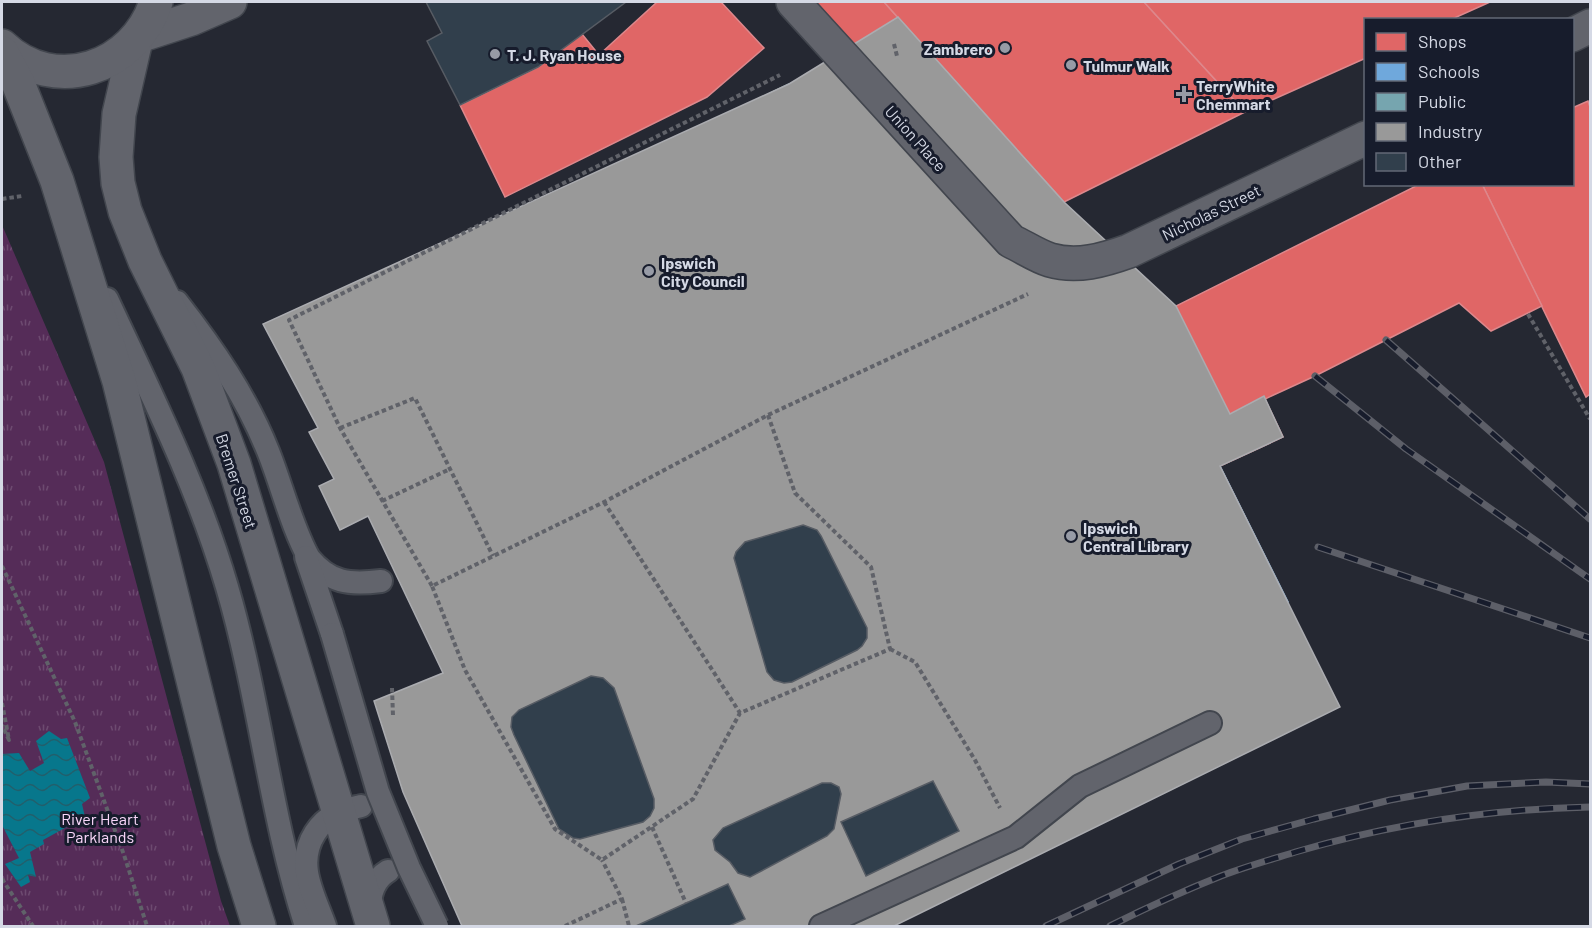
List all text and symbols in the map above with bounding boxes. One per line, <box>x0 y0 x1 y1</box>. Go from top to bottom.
legend <box>1364 18 1574 186</box>
text: Shops <box>1418 30 1467 52</box>
place label: Zambrero <box>924 39 993 58</box>
marker: Zambrero <box>998 41 1012 55</box>
place label: T. J. Ryan House <box>507 45 622 64</box>
marker: T. J. Ryan House <box>488 47 502 61</box>
place label: Tulmur Walk <box>1083 56 1170 75</box>
marker: Tulmur Walk <box>1064 58 1078 72</box>
text: Schools <box>1418 60 1480 82</box>
place label: TerryWhite Chemmart <box>1196 76 1275 113</box>
marker: TerryWhite Chemmart <box>1177 87 1191 101</box>
text: Public <box>1418 90 1466 112</box>
street label: Union Place <box>882 101 950 175</box>
text: Industry <box>1418 120 1482 142</box>
text: Other <box>1418 150 1462 172</box>
street label: Nicholas Street <box>1159 180 1263 244</box>
place label: Ipswich City Council <box>661 253 745 290</box>
marker: Ipswich City Council <box>642 264 656 278</box>
street label: Bremer Street <box>213 431 261 531</box>
place label: Ipswich Central Library <box>1083 518 1189 555</box>
marker: Ipswich Central Library <box>1064 529 1078 543</box>
park label: River Heart Parklands <box>61 809 139 846</box>

